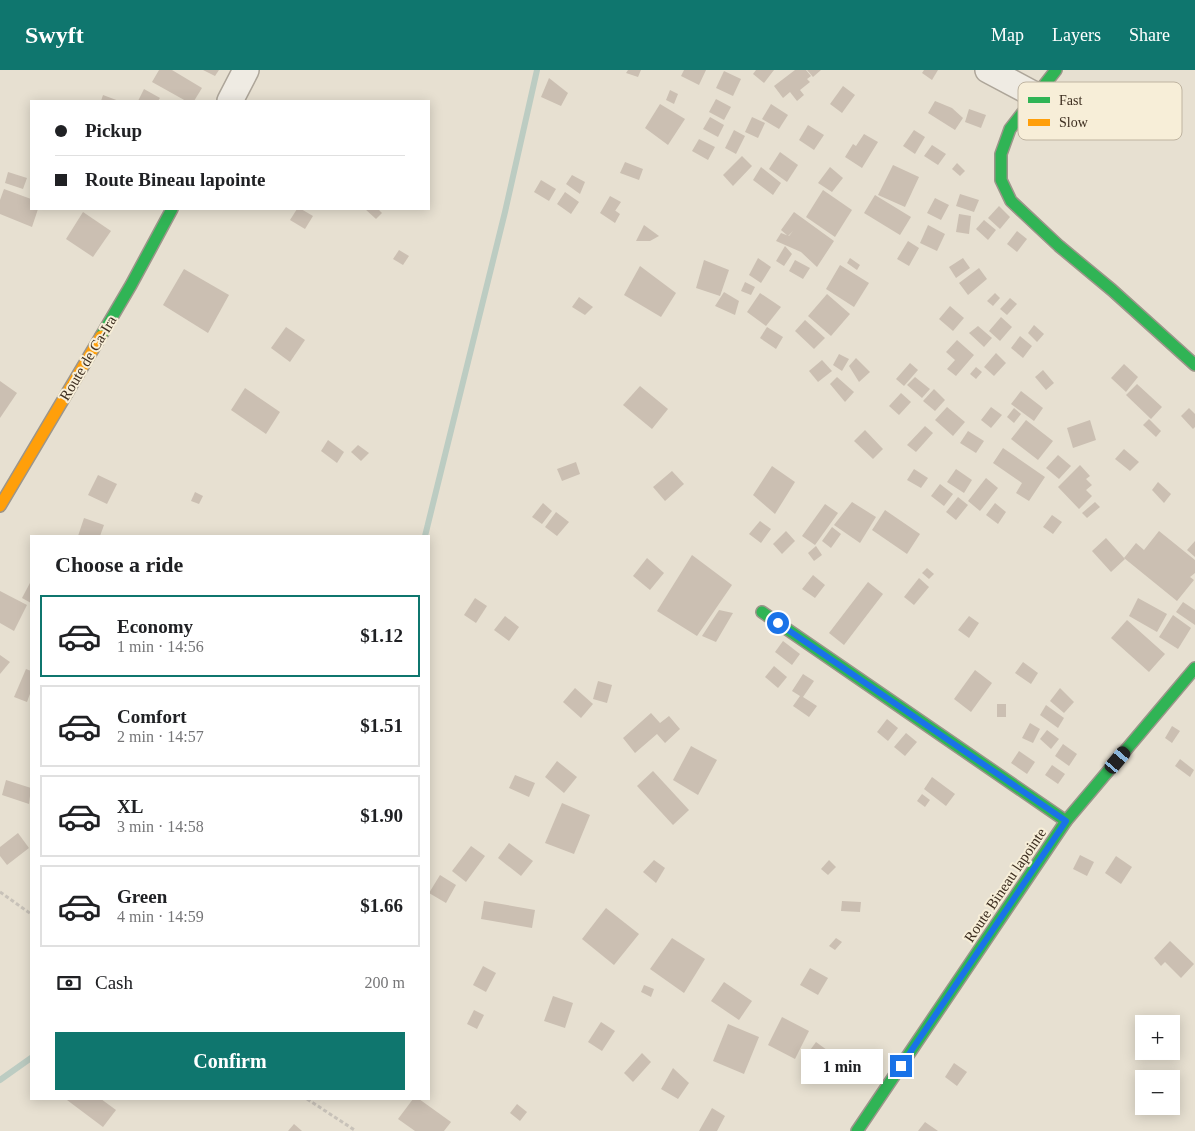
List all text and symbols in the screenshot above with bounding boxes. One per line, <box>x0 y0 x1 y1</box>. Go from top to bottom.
text: Swyft <box>25 22 84 48</box>
text: Map <box>991 25 1024 45</box>
text: Layers <box>1052 25 1101 45</box>
text: Share <box>1129 25 1170 45</box>
legend <box>1018 82 1182 140</box>
text: Fast <box>1059 93 1082 108</box>
text: Slow <box>1059 115 1089 130</box>
text: Pickup <box>85 120 142 141</box>
text: Route Bineau lapointe <box>85 169 266 190</box>
street label: Route de Ca-Ira <box>56 313 120 403</box>
text: Choose a ride <box>55 552 183 577</box>
route start <box>767 612 789 634</box>
icon: car <box>57 614 102 659</box>
text: Economy <box>117 616 193 637</box>
text: $1.12 <box>360 625 403 646</box>
text: 1 min · 14:56 <box>117 638 204 655</box>
icon: car <box>57 704 102 749</box>
text: Comfort <box>117 706 187 727</box>
text: $1.51 <box>360 715 403 736</box>
text: 2 min · 14:57 <box>117 728 204 745</box>
car <box>1102 744 1133 776</box>
icon: car <box>57 794 102 839</box>
text: XL <box>117 796 143 817</box>
text: $1.90 <box>360 805 403 826</box>
text: 3 min · 14:58 <box>117 818 204 835</box>
street label: Route Bineau lapointe <box>961 825 1049 945</box>
icon: car <box>57 884 102 929</box>
text: Green <box>117 886 167 907</box>
text: $1.66 <box>360 895 403 916</box>
text: 4 min · 14:59 <box>117 908 204 925</box>
icon: cash <box>55 969 83 997</box>
text: Cash <box>95 972 133 993</box>
text: 200 m <box>365 974 405 991</box>
map controls <box>1135 1015 1180 1115</box>
button: + <box>1135 1015 1180 1060</box>
button: Confirm <box>55 1032 405 1090</box>
callout: 1 min <box>801 1048 884 1084</box>
route end <box>890 1055 912 1077</box>
text: 1 min <box>823 1058 861 1075</box>
button: − <box>1135 1070 1180 1115</box>

